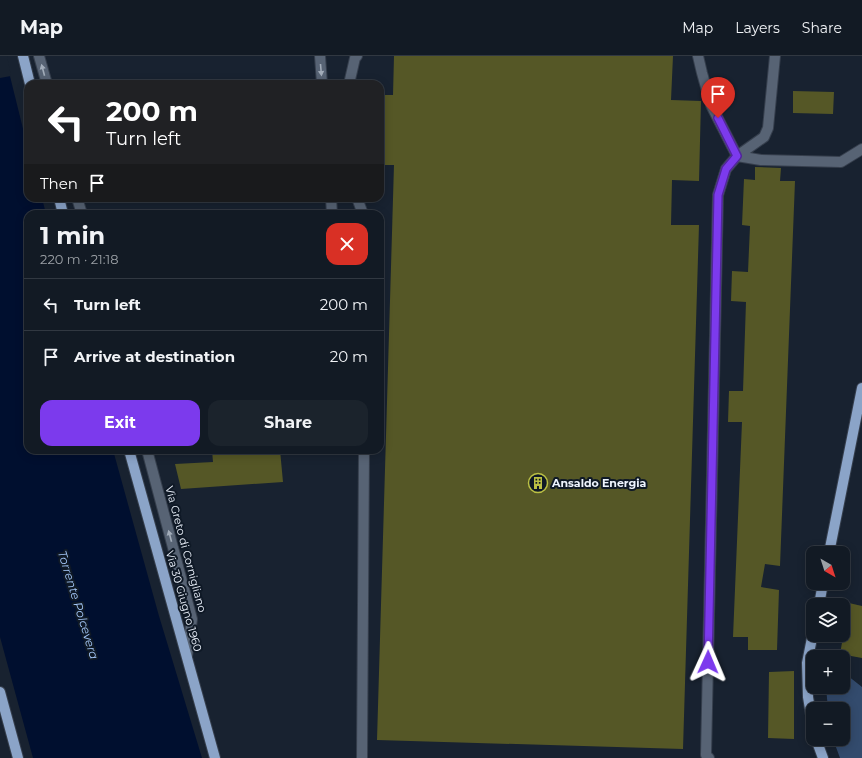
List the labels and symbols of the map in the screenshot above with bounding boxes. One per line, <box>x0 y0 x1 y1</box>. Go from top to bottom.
one-way arrow <box>40 64 46 76</box>
one-way arrow <box>317 64 324 76</box>
pin <box>701 77 735 118</box>
building icon: Ansaldo Energia <box>527 472 549 494</box>
place label: Ansaldo Energia <box>551 476 647 490</box>
street label: Via Greto di Cornigliano <box>162 484 210 614</box>
one-way arrow <box>167 530 173 542</box>
north arrow <box>806 546 850 590</box>
water label: Torrente Polcevera <box>55 549 102 661</box>
street label: Via 30 Giugno 1960 <box>163 549 205 653</box>
position arrow <box>687 641 729 683</box>

